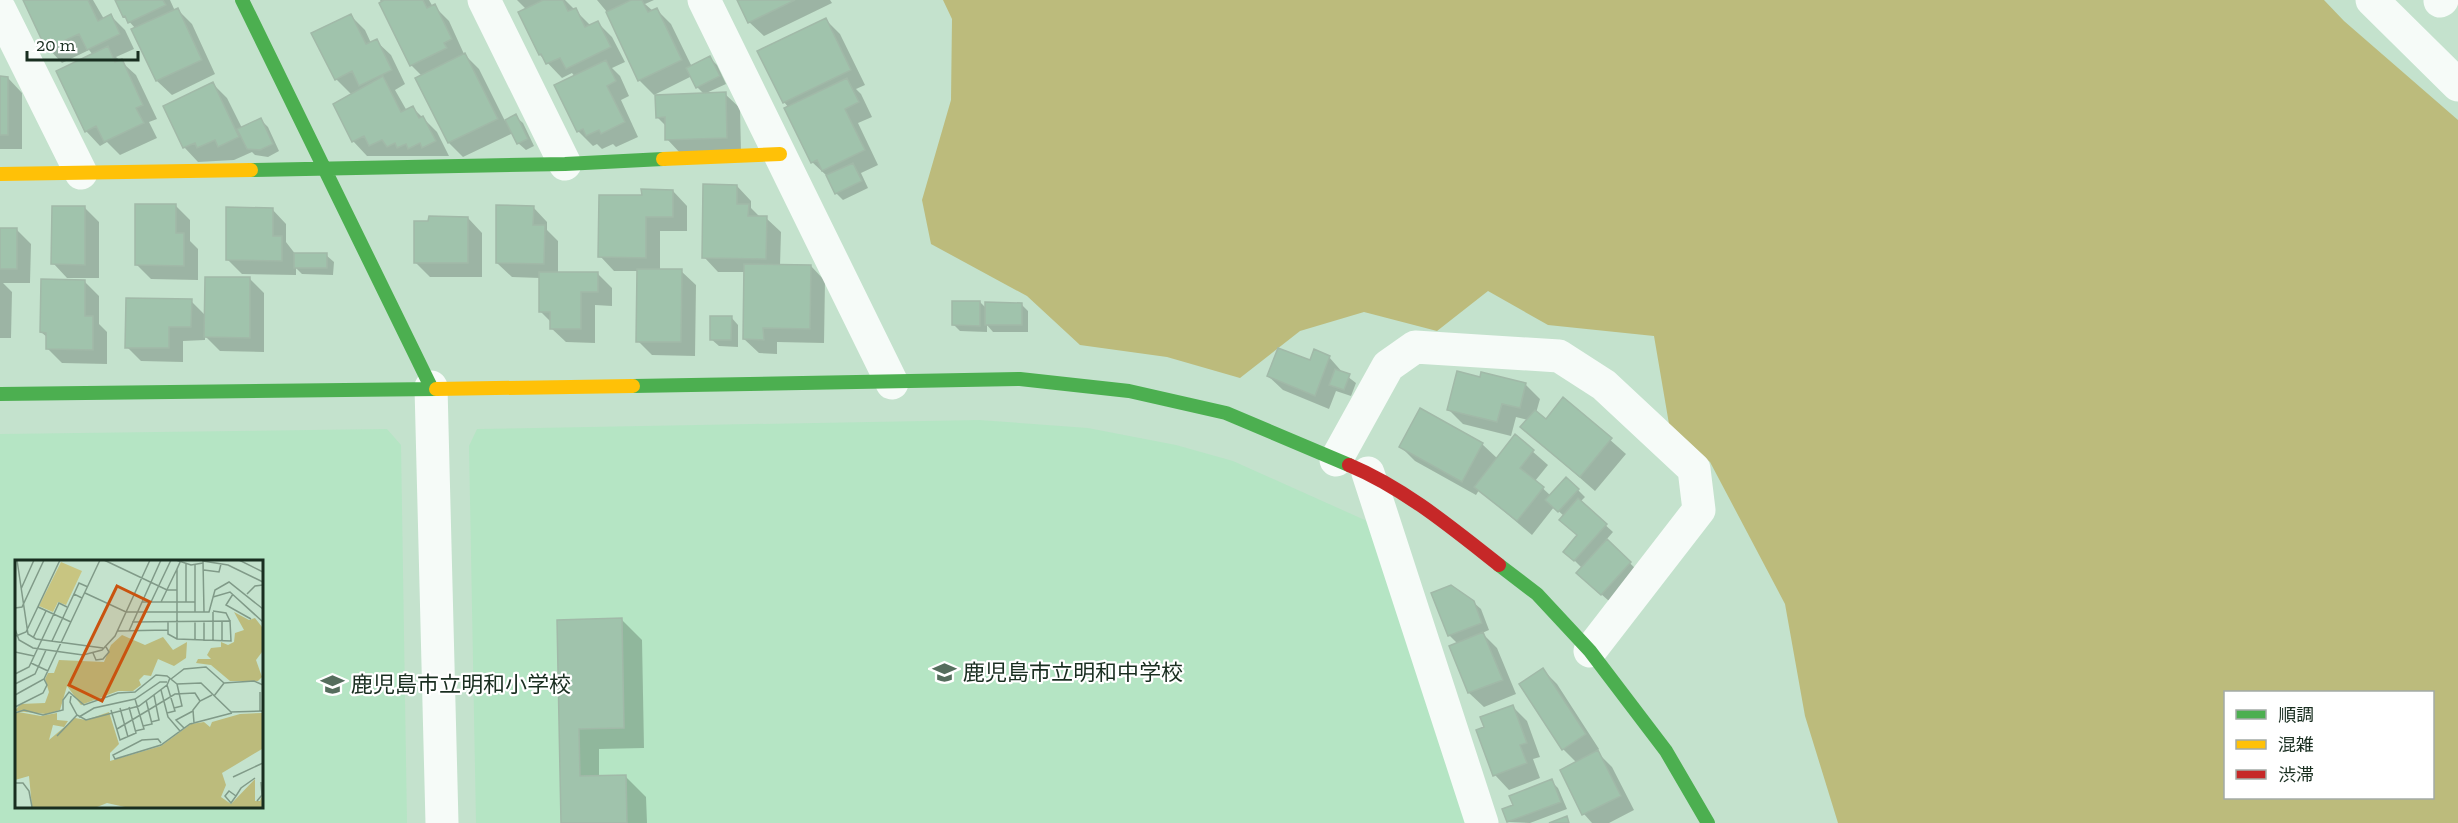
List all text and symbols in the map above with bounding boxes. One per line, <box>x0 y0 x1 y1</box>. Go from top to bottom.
scale bar <box>27 24 138 62</box>
text: 20 m <box>36 34 76 56</box>
inset map <box>15 560 262 808</box>
school or university icon: 鹿児島市立明和中学校 <box>932 659 958 685</box>
place label: 鹿児島市立明和中学校 <box>963 659 1183 686</box>
school or university icon: 鹿児島市立明和小学校 <box>320 671 346 697</box>
place label: 鹿児島市立明和小学校 <box>351 671 571 698</box>
legend <box>2224 691 2434 799</box>
text: 順調 <box>2278 704 2314 726</box>
text: 混雑 <box>2278 734 2314 756</box>
text: 渋滞 <box>2278 764 2314 786</box>

